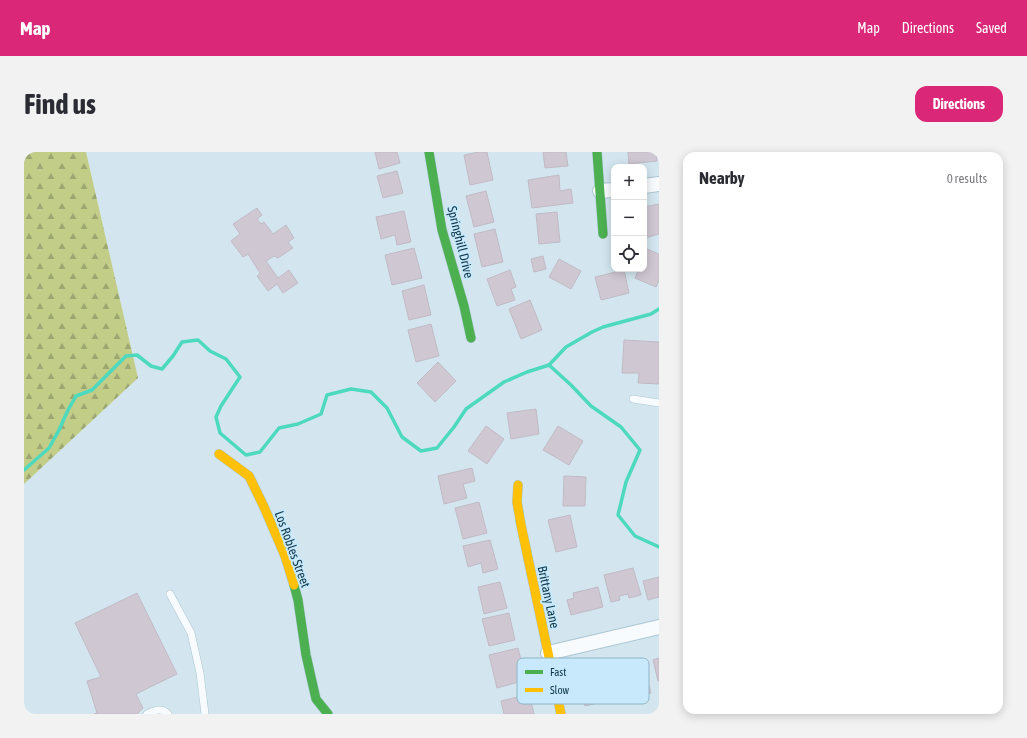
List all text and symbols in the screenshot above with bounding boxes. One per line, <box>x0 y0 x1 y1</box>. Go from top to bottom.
text: Map <box>20 17 51 39</box>
text: Map <box>857 20 880 36</box>
text: Directions <box>902 20 954 36</box>
text: Saved <box>976 20 1007 36</box>
button: Directions <box>915 86 1003 122</box>
text: Find us <box>24 88 96 120</box>
map controls <box>611 164 647 272</box>
button: + <box>611 164 647 200</box>
text: Nearby <box>699 168 745 188</box>
text: 0 results <box>947 171 987 186</box>
button: − <box>611 200 647 236</box>
street label: Springhill Drive <box>444 205 477 280</box>
button: locate <box>611 236 647 272</box>
street label: Los Robles Street <box>272 509 313 590</box>
street label: Brittany Lane <box>535 565 562 630</box>
legend <box>517 658 649 704</box>
text: Fast <box>550 666 566 678</box>
text: Slow <box>550 684 569 696</box>

